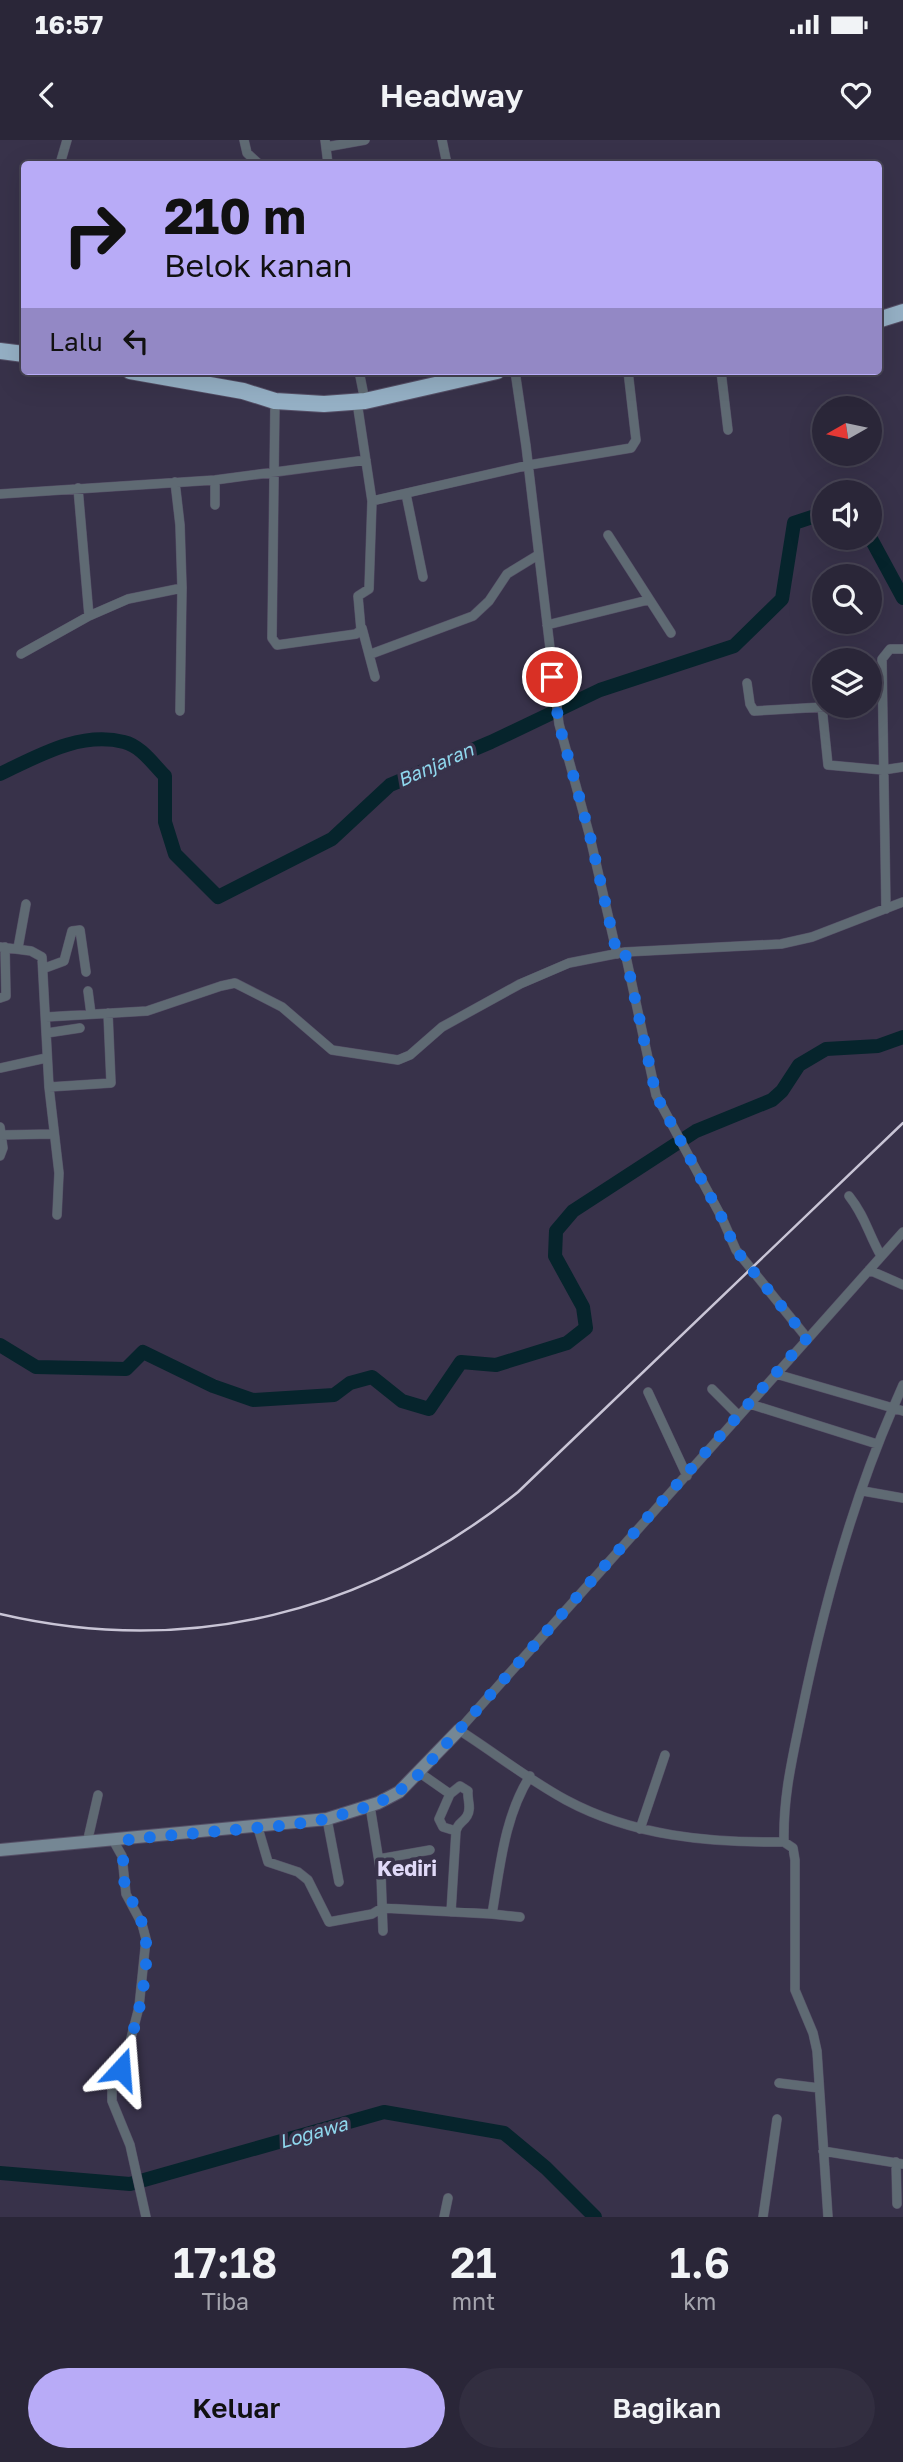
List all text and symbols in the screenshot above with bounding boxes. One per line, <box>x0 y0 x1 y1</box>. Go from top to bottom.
text: 16:57 <box>35 9 103 40</box>
icon: back <box>28 76 66 114</box>
text: Headway <box>380 76 523 114</box>
icon: heart <box>837 76 875 114</box>
text: 210 m <box>164 186 306 245</box>
icon: right <box>49 189 140 280</box>
text: Belok kanan <box>164 246 352 284</box>
icon: left <box>117 322 155 360</box>
text: Lalu <box>49 326 103 357</box>
north arrow <box>812 396 882 466</box>
map controls <box>812 396 882 718</box>
button: sound <box>812 480 882 550</box>
button: search <box>812 564 882 634</box>
pin <box>522 647 582 707</box>
button: layers <box>812 648 882 718</box>
icon: arrive <box>533 658 571 696</box>
water label: Banjaran <box>393 737 478 791</box>
district label: Kediri <box>377 1855 437 1881</box>
position arrow <box>84 2032 158 2106</box>
water label: Logawa <box>276 2111 351 2153</box>
text: 17:18 <box>173 2237 277 2287</box>
text: 21 <box>450 2237 497 2287</box>
text: 1.6 <box>670 2237 730 2287</box>
text: Tiba <box>201 2287 249 2315</box>
text: mnt <box>452 2287 495 2315</box>
text: km <box>683 2287 716 2315</box>
button: Keluar <box>28 2368 445 2448</box>
button: Bagikan <box>459 2368 875 2448</box>

